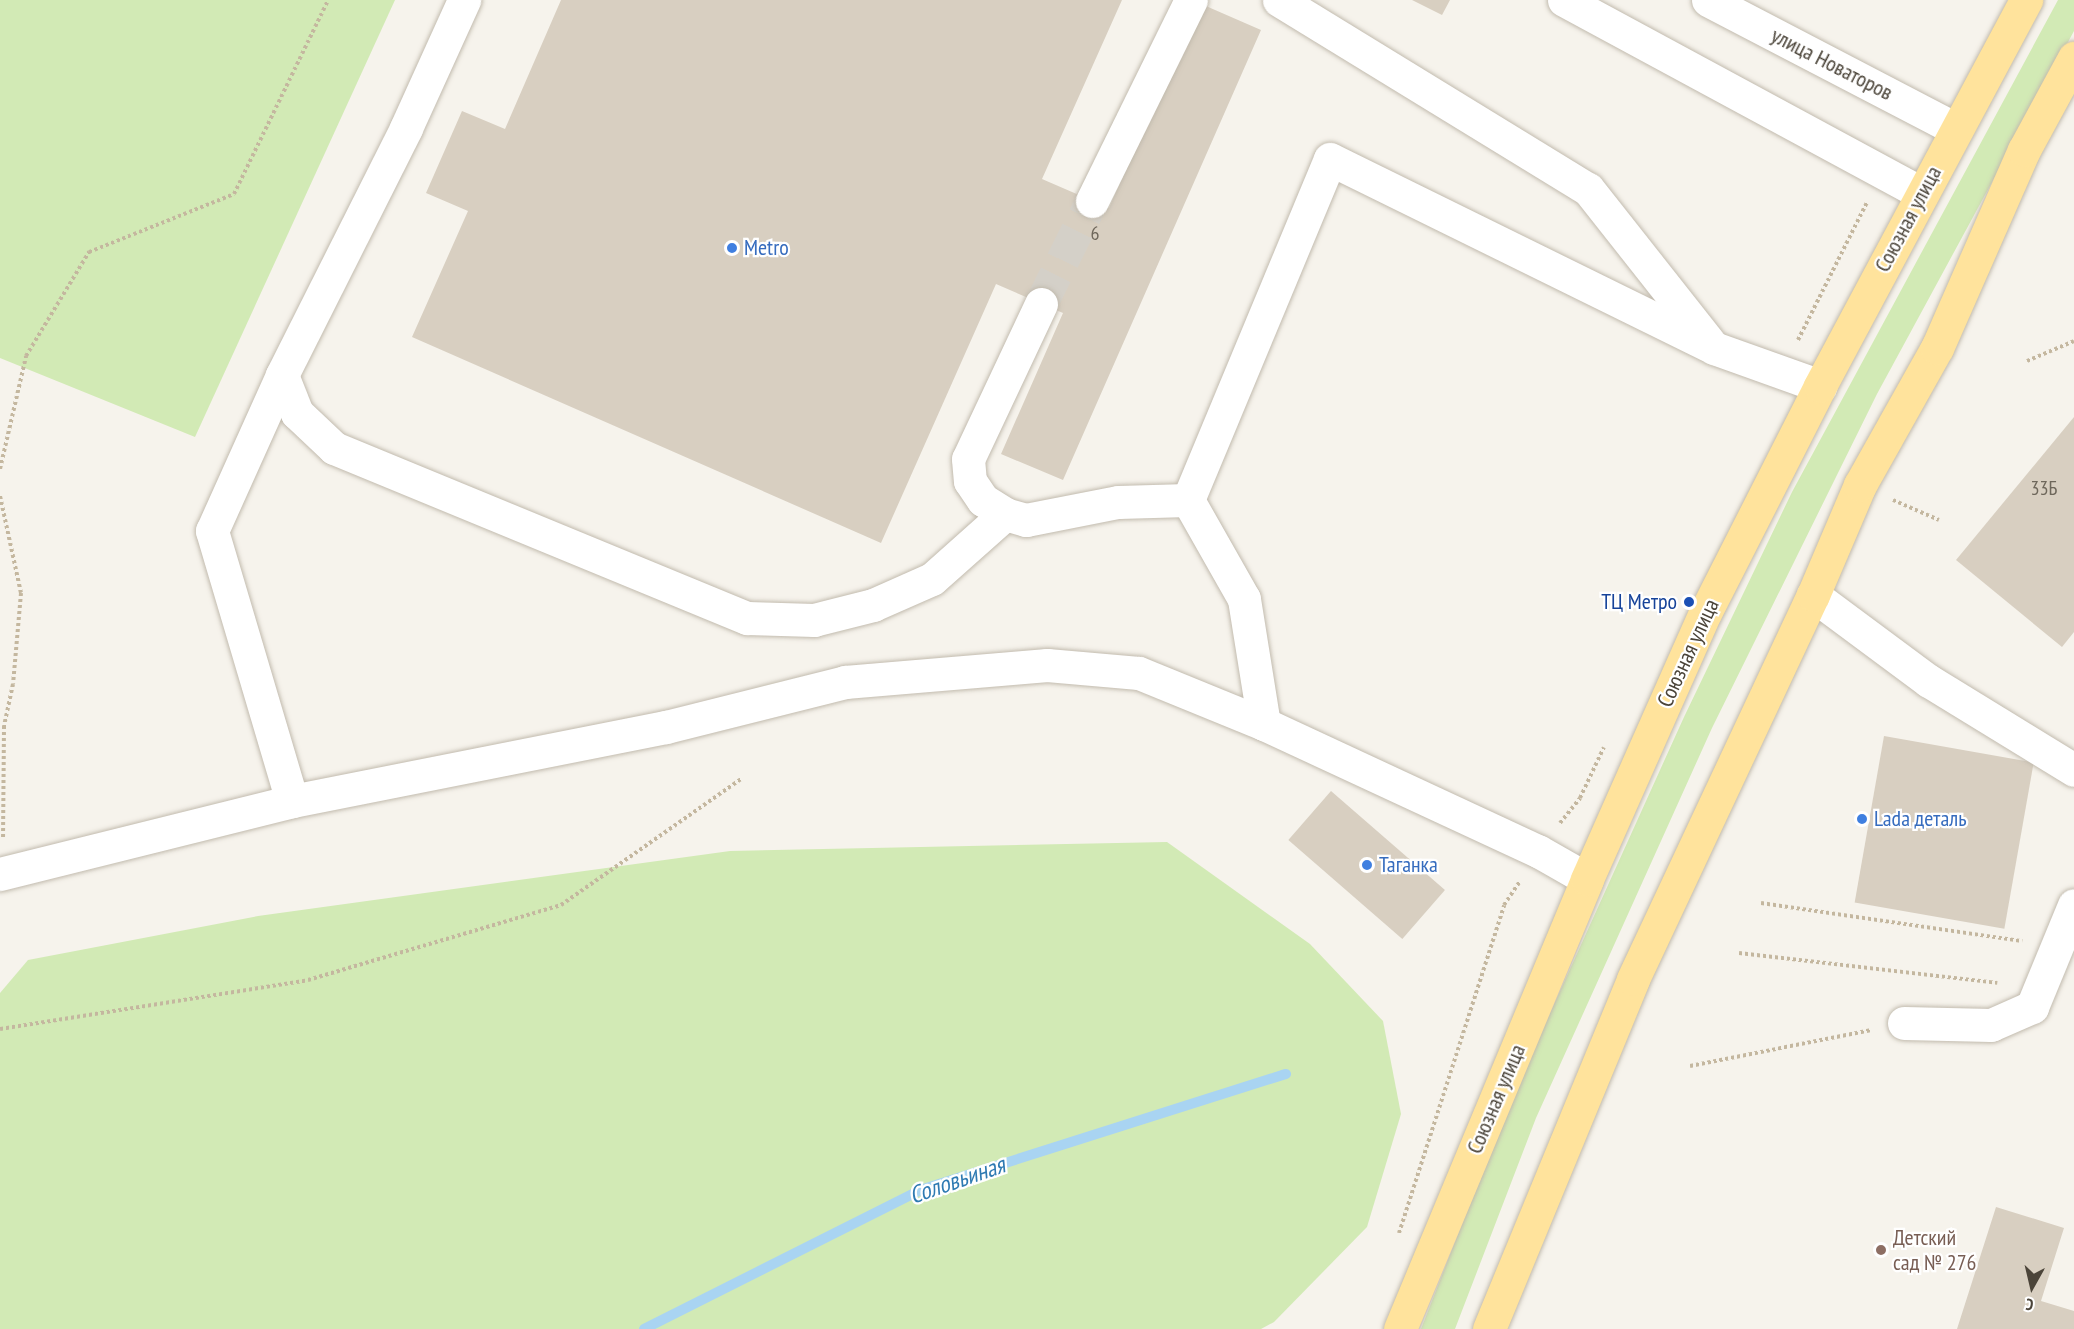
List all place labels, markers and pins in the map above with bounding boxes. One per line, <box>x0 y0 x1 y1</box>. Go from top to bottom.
place label: Metro <box>744 235 789 261</box>
marker: Metro <box>725 241 739 255</box>
place label: ТЦ Метро <box>1601 589 1677 615</box>
marker: ТЦ Метро <box>1682 595 1696 609</box>
place label: Lada деталь <box>1874 806 1966 832</box>
marker: Lada деталь <box>1855 812 1869 826</box>
place label: Таганка <box>1379 852 1438 878</box>
marker: Таганка <box>1360 858 1374 872</box>
place label: Детский сад № 276 <box>1893 1224 1976 1276</box>
marker: Детский сад № 276 <box>1874 1243 1888 1257</box>

